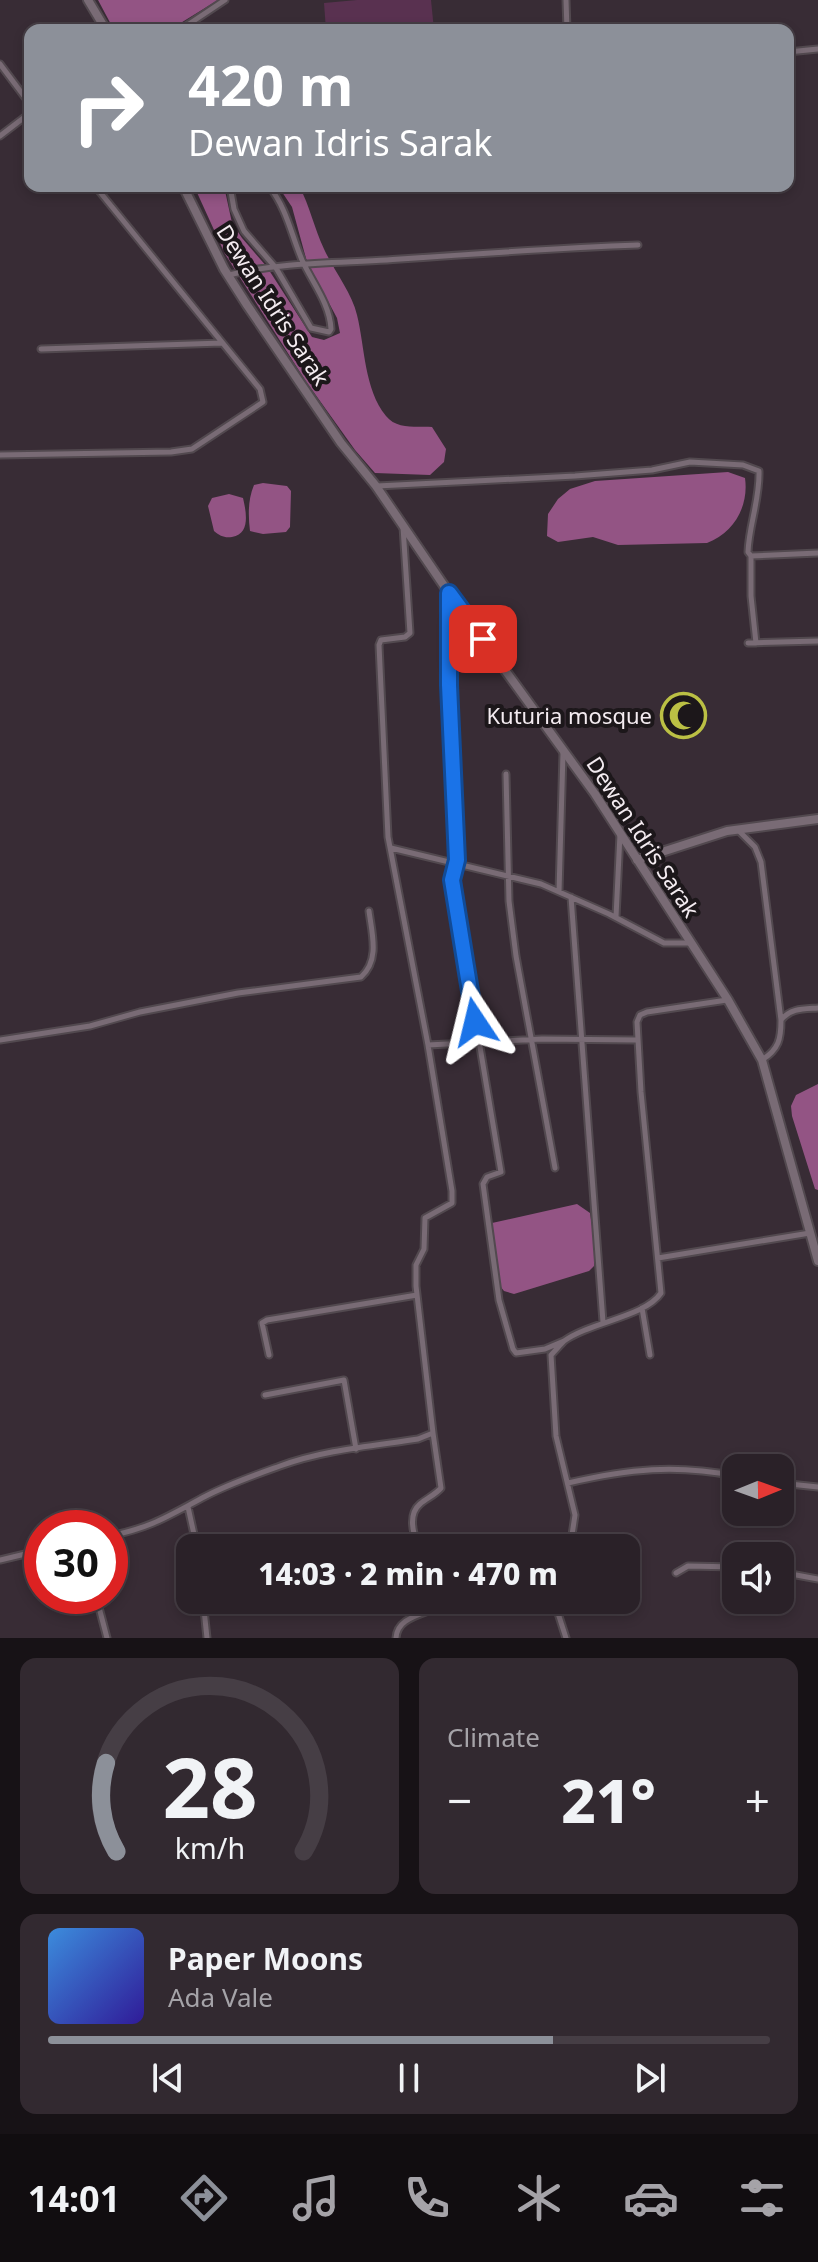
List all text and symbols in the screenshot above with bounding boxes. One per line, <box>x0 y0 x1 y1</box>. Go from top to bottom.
text: 420 m <box>188 46 353 122</box>
icon: right <box>56 56 160 160</box>
text: Dewan Idris Sarak <box>188 118 493 167</box>
street label: Dewan Idris Sarak <box>211 218 337 391</box>
pin <box>449 605 517 673</box>
icon: arrive <box>461 617 505 661</box>
mosque icon: Kuturia mosque <box>659 692 707 740</box>
place label: Kuturia mosque <box>486 700 652 730</box>
street label: Dewan Idris Sarak <box>581 750 707 923</box>
position arrow <box>433 980 517 1064</box>
north arrow <box>722 1454 794 1526</box>
map controls <box>722 1454 794 1614</box>
speed limit sign: 30 <box>24 1510 128 1614</box>
button: sound <box>722 1542 794 1614</box>
text: 14:03 · 2 min · 470 m <box>258 1553 558 1594</box>
text: Climate <box>447 1719 540 1755</box>
text: 28 <box>162 1729 257 1842</box>
text: 21° <box>561 1759 656 1841</box>
text: − <box>447 1770 472 1830</box>
text: + <box>745 1770 770 1830</box>
text: km/h <box>174 1828 245 1867</box>
text: Paper Moons <box>168 1938 363 1979</box>
text: Ada Vale <box>168 1979 273 2015</box>
icon: previous <box>146 2056 190 2100</box>
icon: pause <box>387 2056 431 2100</box>
icon: next <box>628 2056 672 2100</box>
icon: directions <box>176 2170 232 2226</box>
icon: music <box>288 2170 344 2226</box>
icon: phone <box>399 2170 455 2226</box>
icon: climate <box>511 2170 567 2226</box>
icon: car <box>623 2170 679 2226</box>
icon: filters <box>734 2170 790 2226</box>
text: 14:01 <box>28 2174 120 2223</box>

